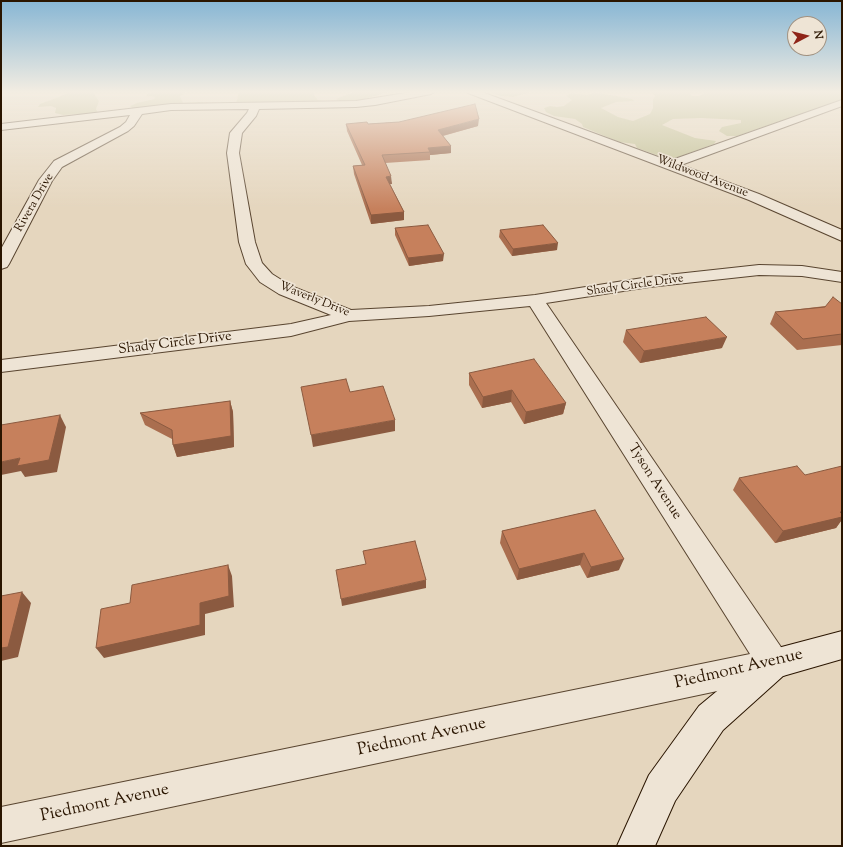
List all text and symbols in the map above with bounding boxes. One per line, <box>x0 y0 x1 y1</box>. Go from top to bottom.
north arrow <box>787 16 827 56</box>
text: N <box>809 29 826 40</box>
street label: Wildwood Avenue <box>654 153 750 201</box>
street label: Rivera Drive <box>13 171 57 235</box>
street label: Shady Circle Drive <box>586 272 684 300</box>
street label: Waverly Drive <box>277 279 351 321</box>
street label: Shady Circle Drive <box>117 329 233 359</box>
street label: Tyson Avenue <box>623 441 685 523</box>
street label: Piedmont Avenue <box>673 645 805 695</box>
street label: Piedmont Avenue <box>356 714 488 762</box>
street label: Piedmont Avenue <box>39 780 171 828</box>

